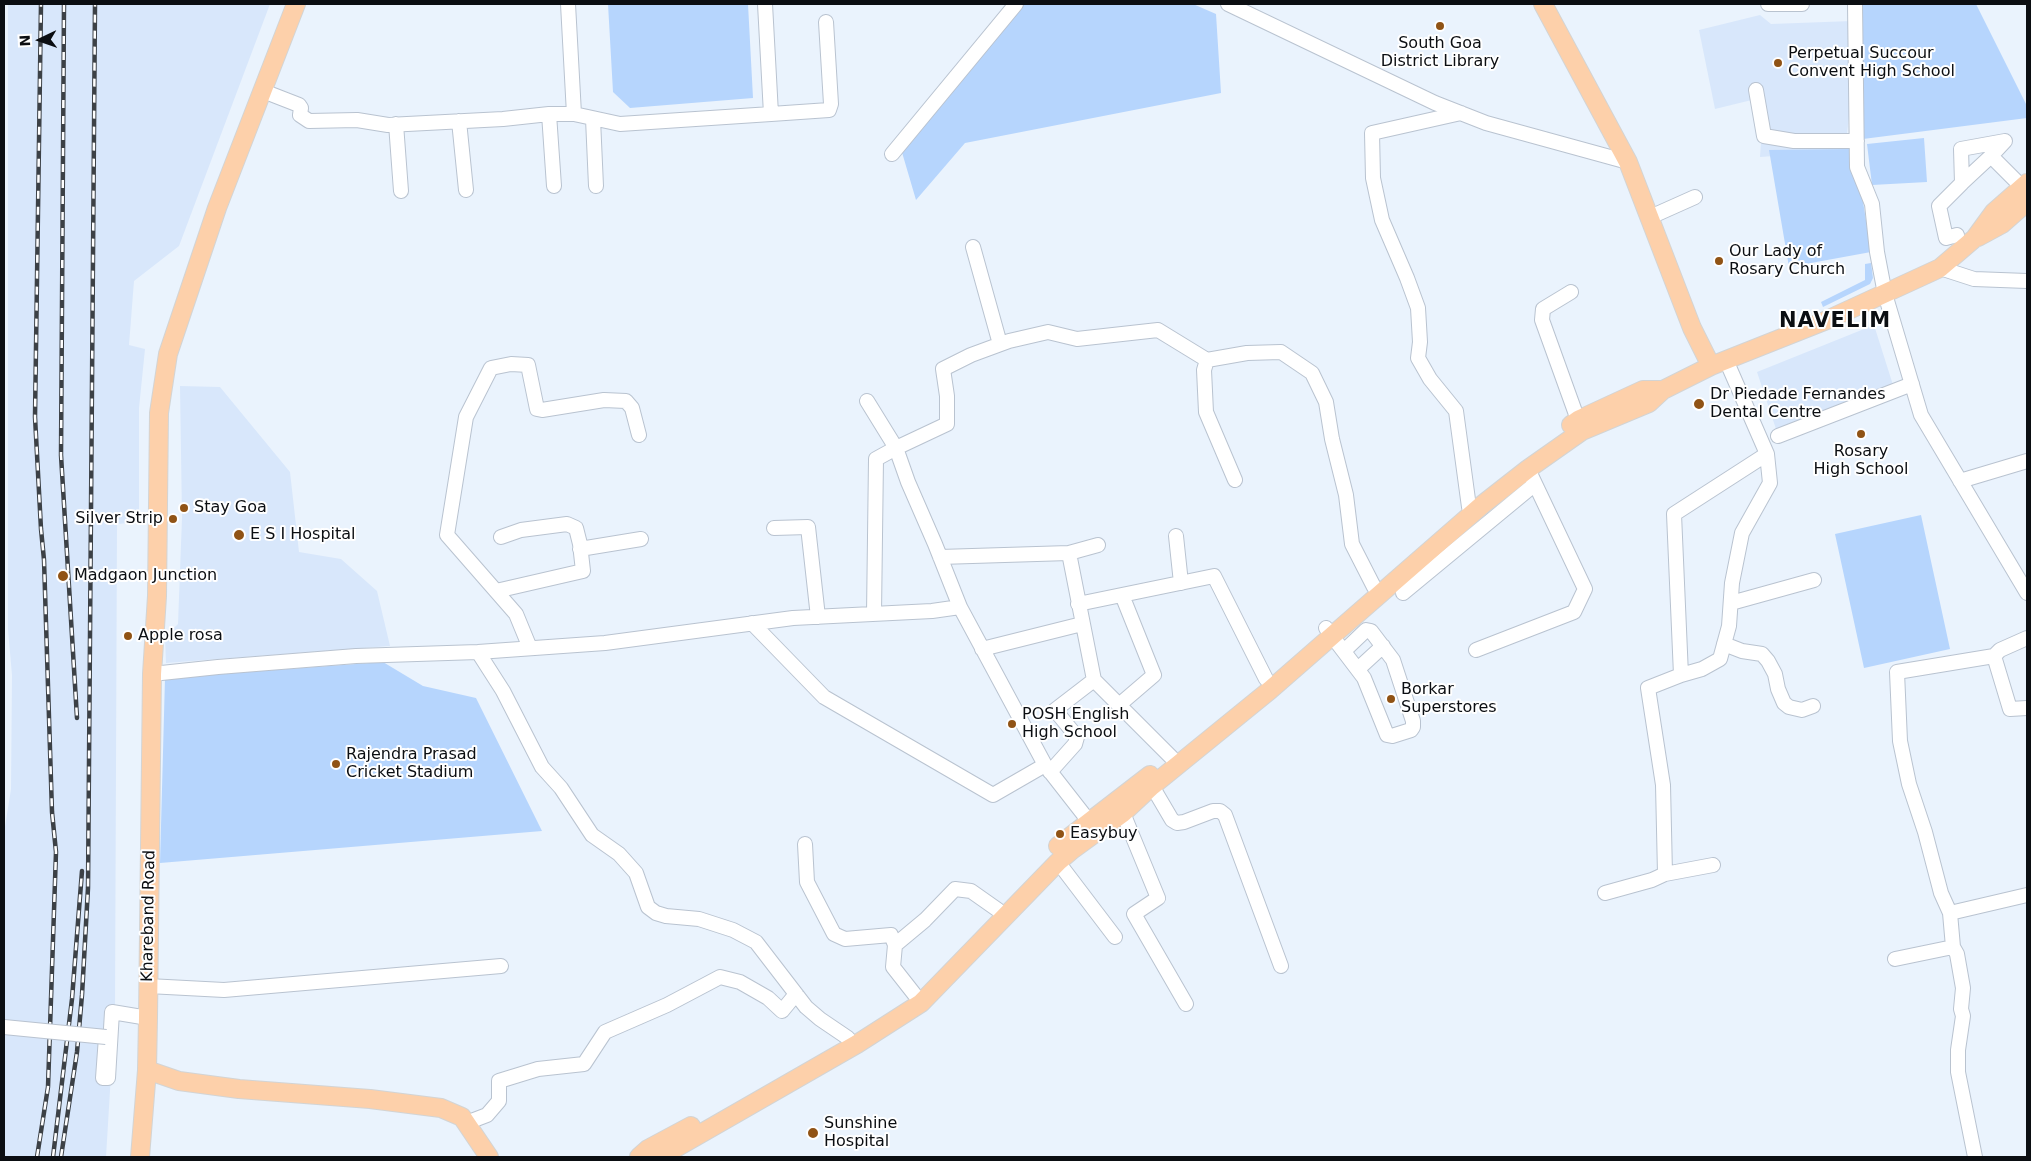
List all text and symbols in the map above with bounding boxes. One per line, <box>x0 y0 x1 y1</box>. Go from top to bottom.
north arrow <box>15 15 65 65</box>
marker: South Goa District Library <box>1434 20 1446 32</box>
place label: South Goa District Library <box>1381 34 1499 72</box>
text: N <box>17 35 33 47</box>
place label: Perpetual Succour Convent High School <box>1788 44 1955 82</box>
marker: Perpetual Succour Convent High School <box>1772 57 1784 69</box>
place label: Our Lady of Rosary Church <box>1729 242 1845 280</box>
marker: Our Lady of Rosary Church <box>1713 255 1725 267</box>
district label: NAVELIM <box>1778 309 1892 335</box>
place label: Dr Piedade Fernandes Dental Centre <box>1710 385 1886 423</box>
marker: Dr Piedade Fernandes Dental Centre <box>1692 397 1706 411</box>
marker: Rosary High School <box>1855 428 1867 440</box>
place label: Rosary High School <box>1814 442 1908 480</box>
place label: Stay Goa <box>194 498 267 518</box>
marker: Stay Goa <box>178 502 190 514</box>
place label: Silver Strip <box>75 509 163 529</box>
marker: Silver Strip <box>167 513 179 525</box>
place label: E S I Hospital <box>250 525 356 545</box>
marker: E S I Hospital <box>232 528 246 542</box>
place label: Madgaon Junction <box>74 566 217 586</box>
marker: Madgaon Junction <box>56 569 70 583</box>
place label: Apple rosa <box>138 626 223 646</box>
marker: Apple rosa <box>122 630 134 642</box>
place label: Borkar Superstores <box>1401 680 1497 718</box>
marker: Borkar Superstores <box>1385 693 1397 705</box>
place label: POSH English High School <box>1022 705 1129 743</box>
marker: POSH English High School <box>1006 718 1018 730</box>
place label: Rajendra Prasad Cricket Stadium <box>346 745 477 783</box>
marker: Rajendra Prasad Cricket Stadium <box>330 758 342 770</box>
place label: Easybuy <box>1070 824 1137 844</box>
marker: Easybuy <box>1054 828 1066 840</box>
street label: Khareband Road <box>138 850 160 982</box>
place label: Sunshine Hospital <box>824 1114 897 1152</box>
marker: Sunshine Hospital <box>806 1126 820 1140</box>

